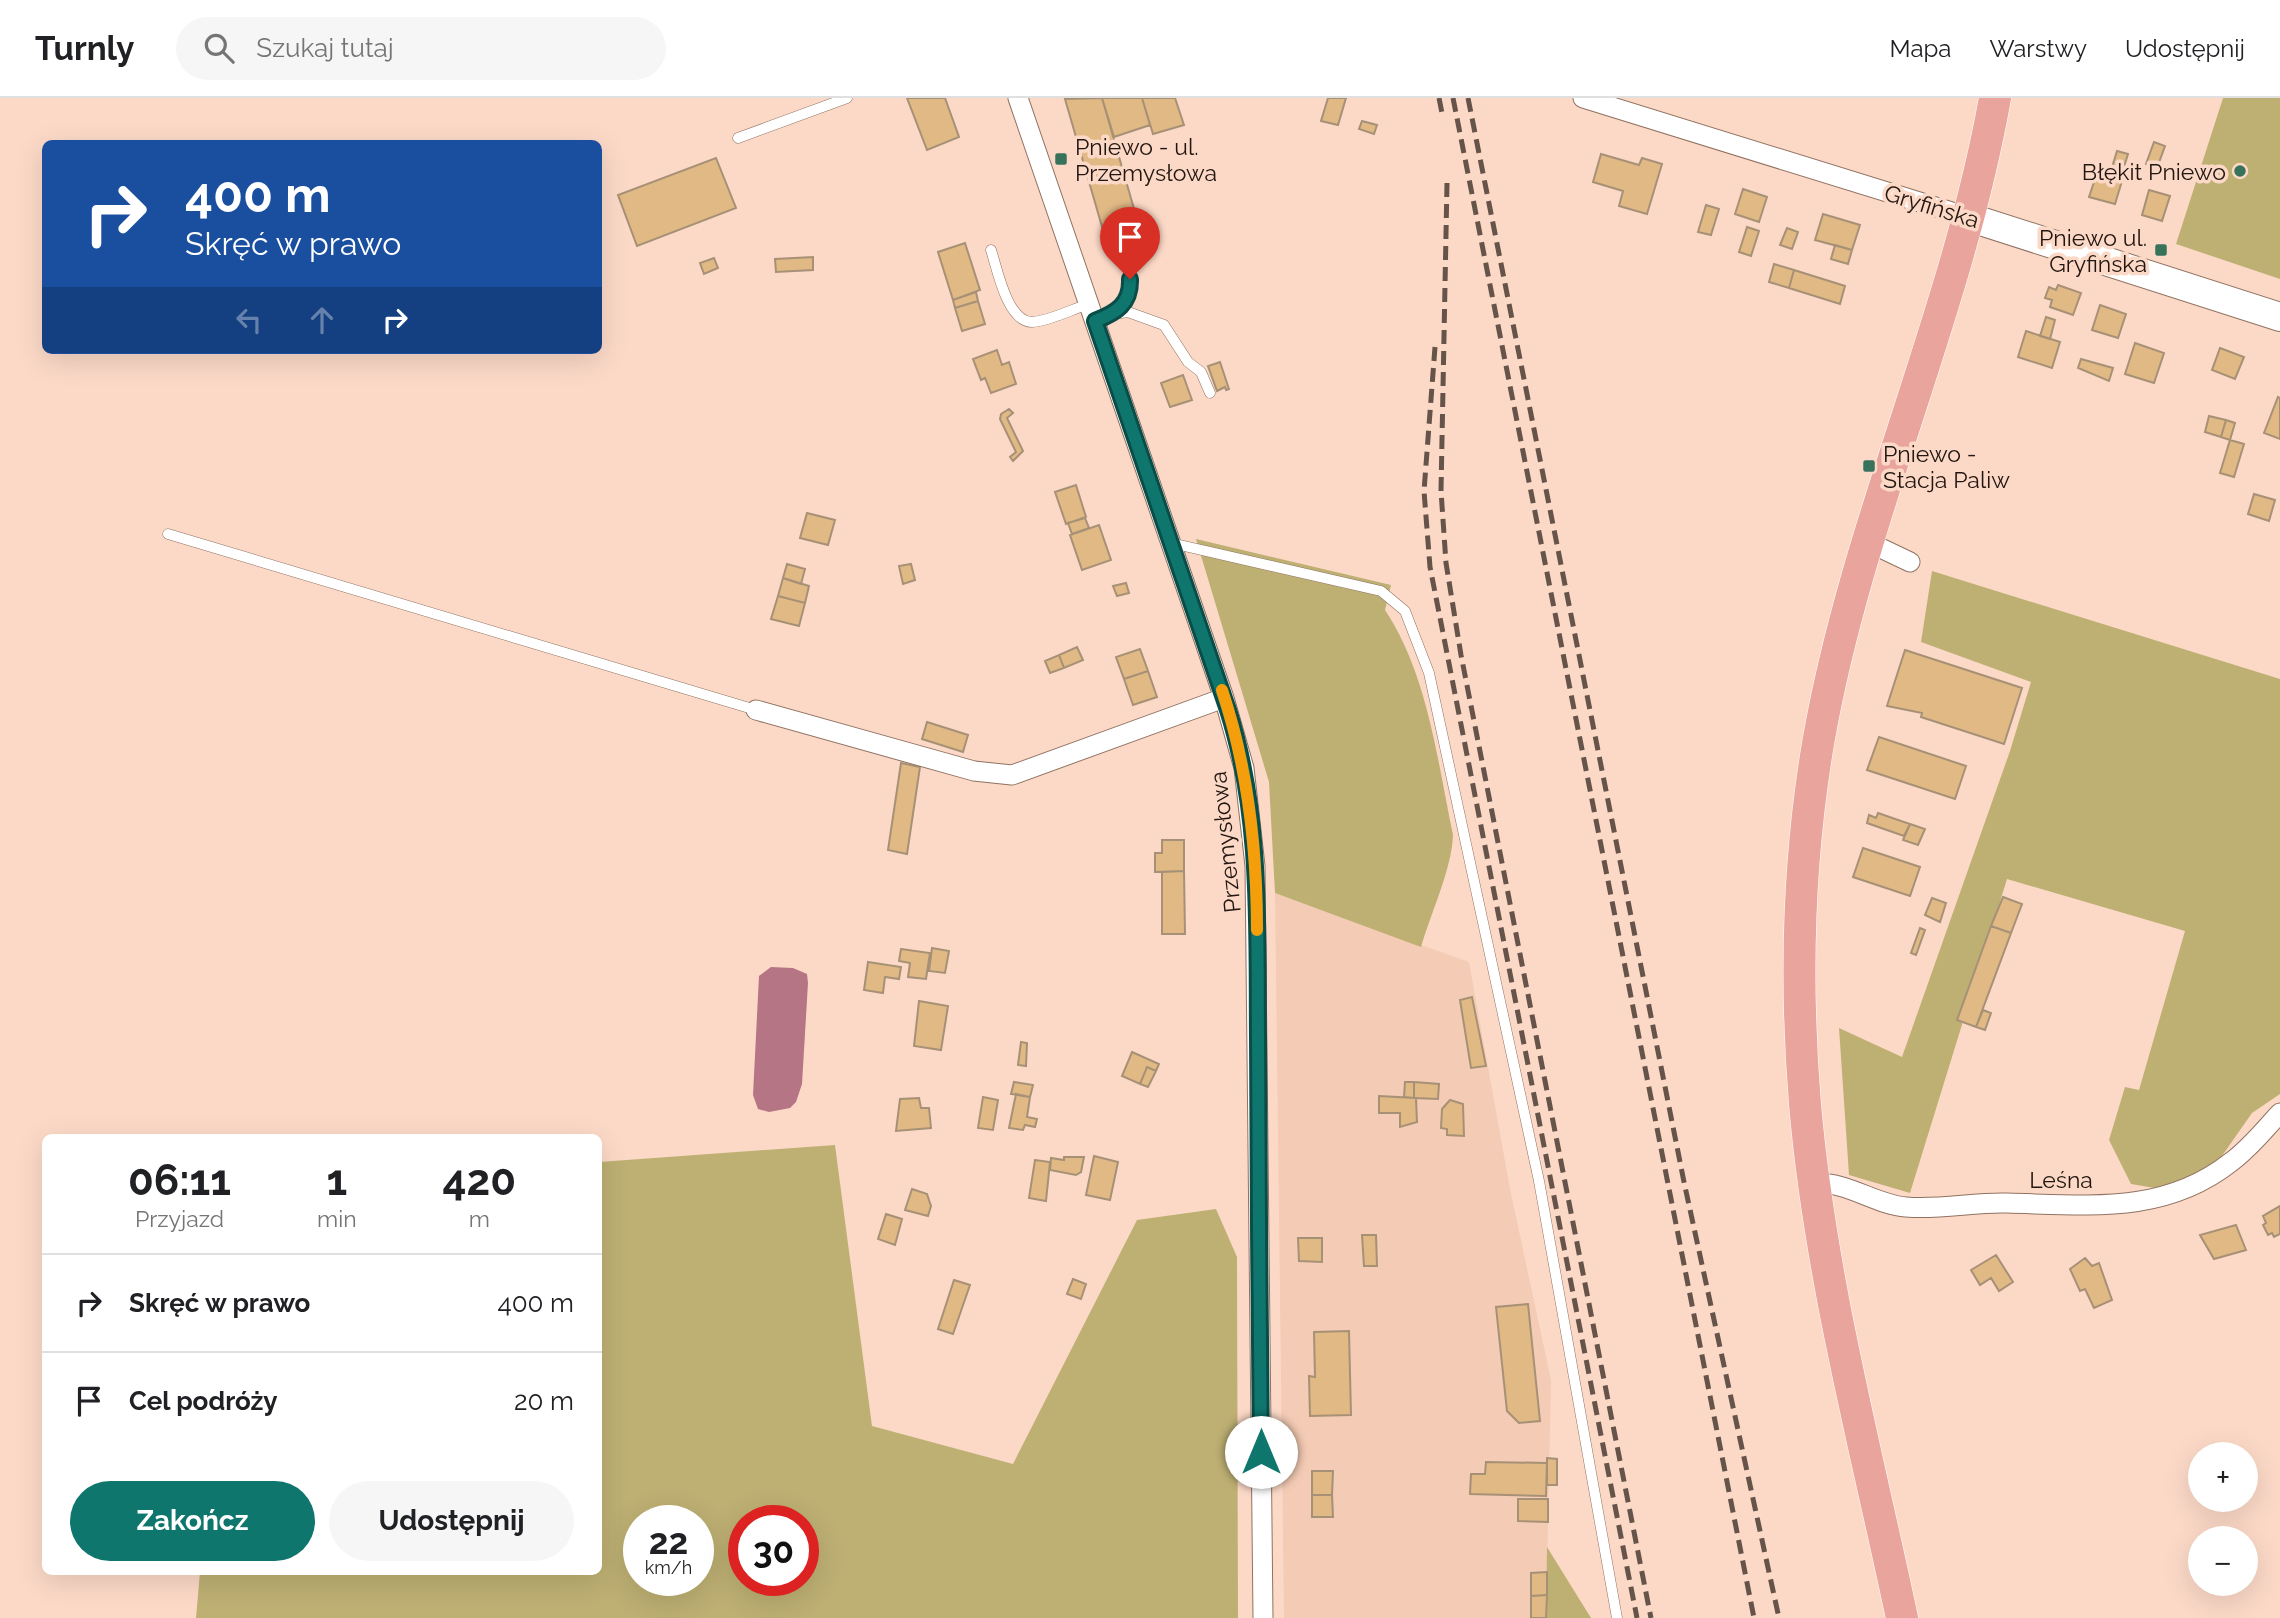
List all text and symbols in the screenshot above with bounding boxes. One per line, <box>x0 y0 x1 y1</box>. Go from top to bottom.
search box <box>176 17 666 80</box>
text: Turnly <box>35 29 134 68</box>
icon: search <box>200 29 238 67</box>
text: Szukaj tutaj <box>256 33 394 63</box>
text: Mapa <box>1890 34 1951 63</box>
text: Warstwy <box>1989 34 2087 63</box>
text: Udostępnij <box>2125 34 2245 63</box>
place label: Pniewo - ul. Przemysłowa <box>1075 133 1217 186</box>
marker: Pniewo - ul. Przemysłowa <box>1053 151 1069 167</box>
place label: Błękit Pniewo <box>2082 158 2226 185</box>
marker: Błękit Pniewo <box>2232 163 2248 179</box>
text: 400 m <box>185 166 331 223</box>
icon: right <box>70 168 161 259</box>
street label: Gryfińska <box>1881 179 1983 233</box>
pin <box>1100 207 1160 279</box>
icon: arrive <box>1111 218 1149 256</box>
place label: Pniewo ul. Gryfińska <box>2039 224 2147 277</box>
text: Skręć w prawo <box>185 225 401 262</box>
marker: Pniewo ul. Gryfińska <box>2153 242 2169 258</box>
icon: left <box>230 301 268 339</box>
icon: ahead <box>303 301 341 339</box>
icon: right <box>376 301 414 339</box>
place label: Pniewo - Stacja Paliw <box>1883 440 2010 493</box>
marker: Pniewo - Stacja Paliw <box>1861 458 1877 474</box>
street label: Przemysłowa <box>1204 770 1246 914</box>
text: 06:11 <box>128 1156 231 1205</box>
text: 1 <box>326 1156 347 1205</box>
text: 420 <box>443 1156 516 1205</box>
street label: Leśna <box>2029 1166 2093 1193</box>
text: Przyjazd <box>135 1205 224 1232</box>
text: min <box>317 1205 357 1232</box>
text: m <box>469 1205 490 1232</box>
icon: right <box>70 1284 108 1322</box>
text: Skręć w prawo <box>129 1288 310 1318</box>
text: 400 m <box>497 1288 574 1318</box>
icon: arrive <box>70 1382 108 1420</box>
text: Cel podróży <box>129 1386 278 1416</box>
text: 20 m <box>514 1386 574 1416</box>
position arrow <box>1224 1415 1298 1489</box>
map controls <box>2188 1442 2258 1596</box>
button: + <box>2188 1442 2258 1512</box>
button: Zakończ <box>70 1481 315 1561</box>
button: Udostępnij <box>329 1481 574 1561</box>
speed limit sign: 30 <box>728 1505 819 1596</box>
text: 22 <box>649 1521 688 1562</box>
button: − <box>2188 1526 2258 1596</box>
text: km/h <box>645 1557 692 1578</box>

